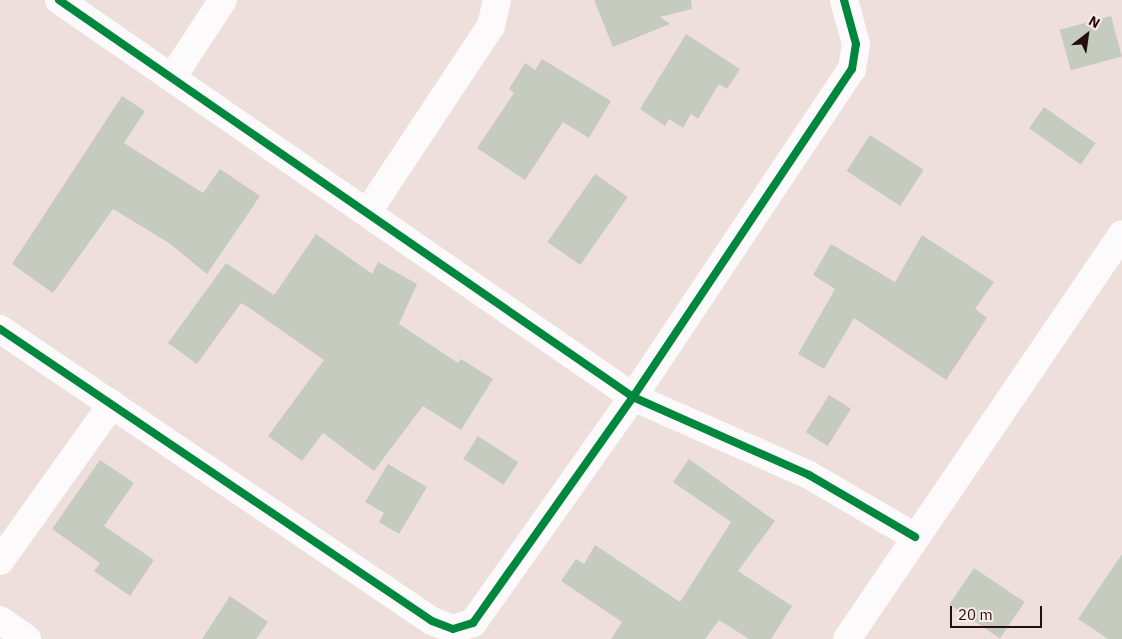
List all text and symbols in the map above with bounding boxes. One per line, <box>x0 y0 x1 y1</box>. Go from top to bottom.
north arrow <box>1062 10 1112 60</box>
text: N <box>1086 12 1103 32</box>
scale bar <box>952 596 1044 628</box>
text: 20 m <box>958 605 993 624</box>

